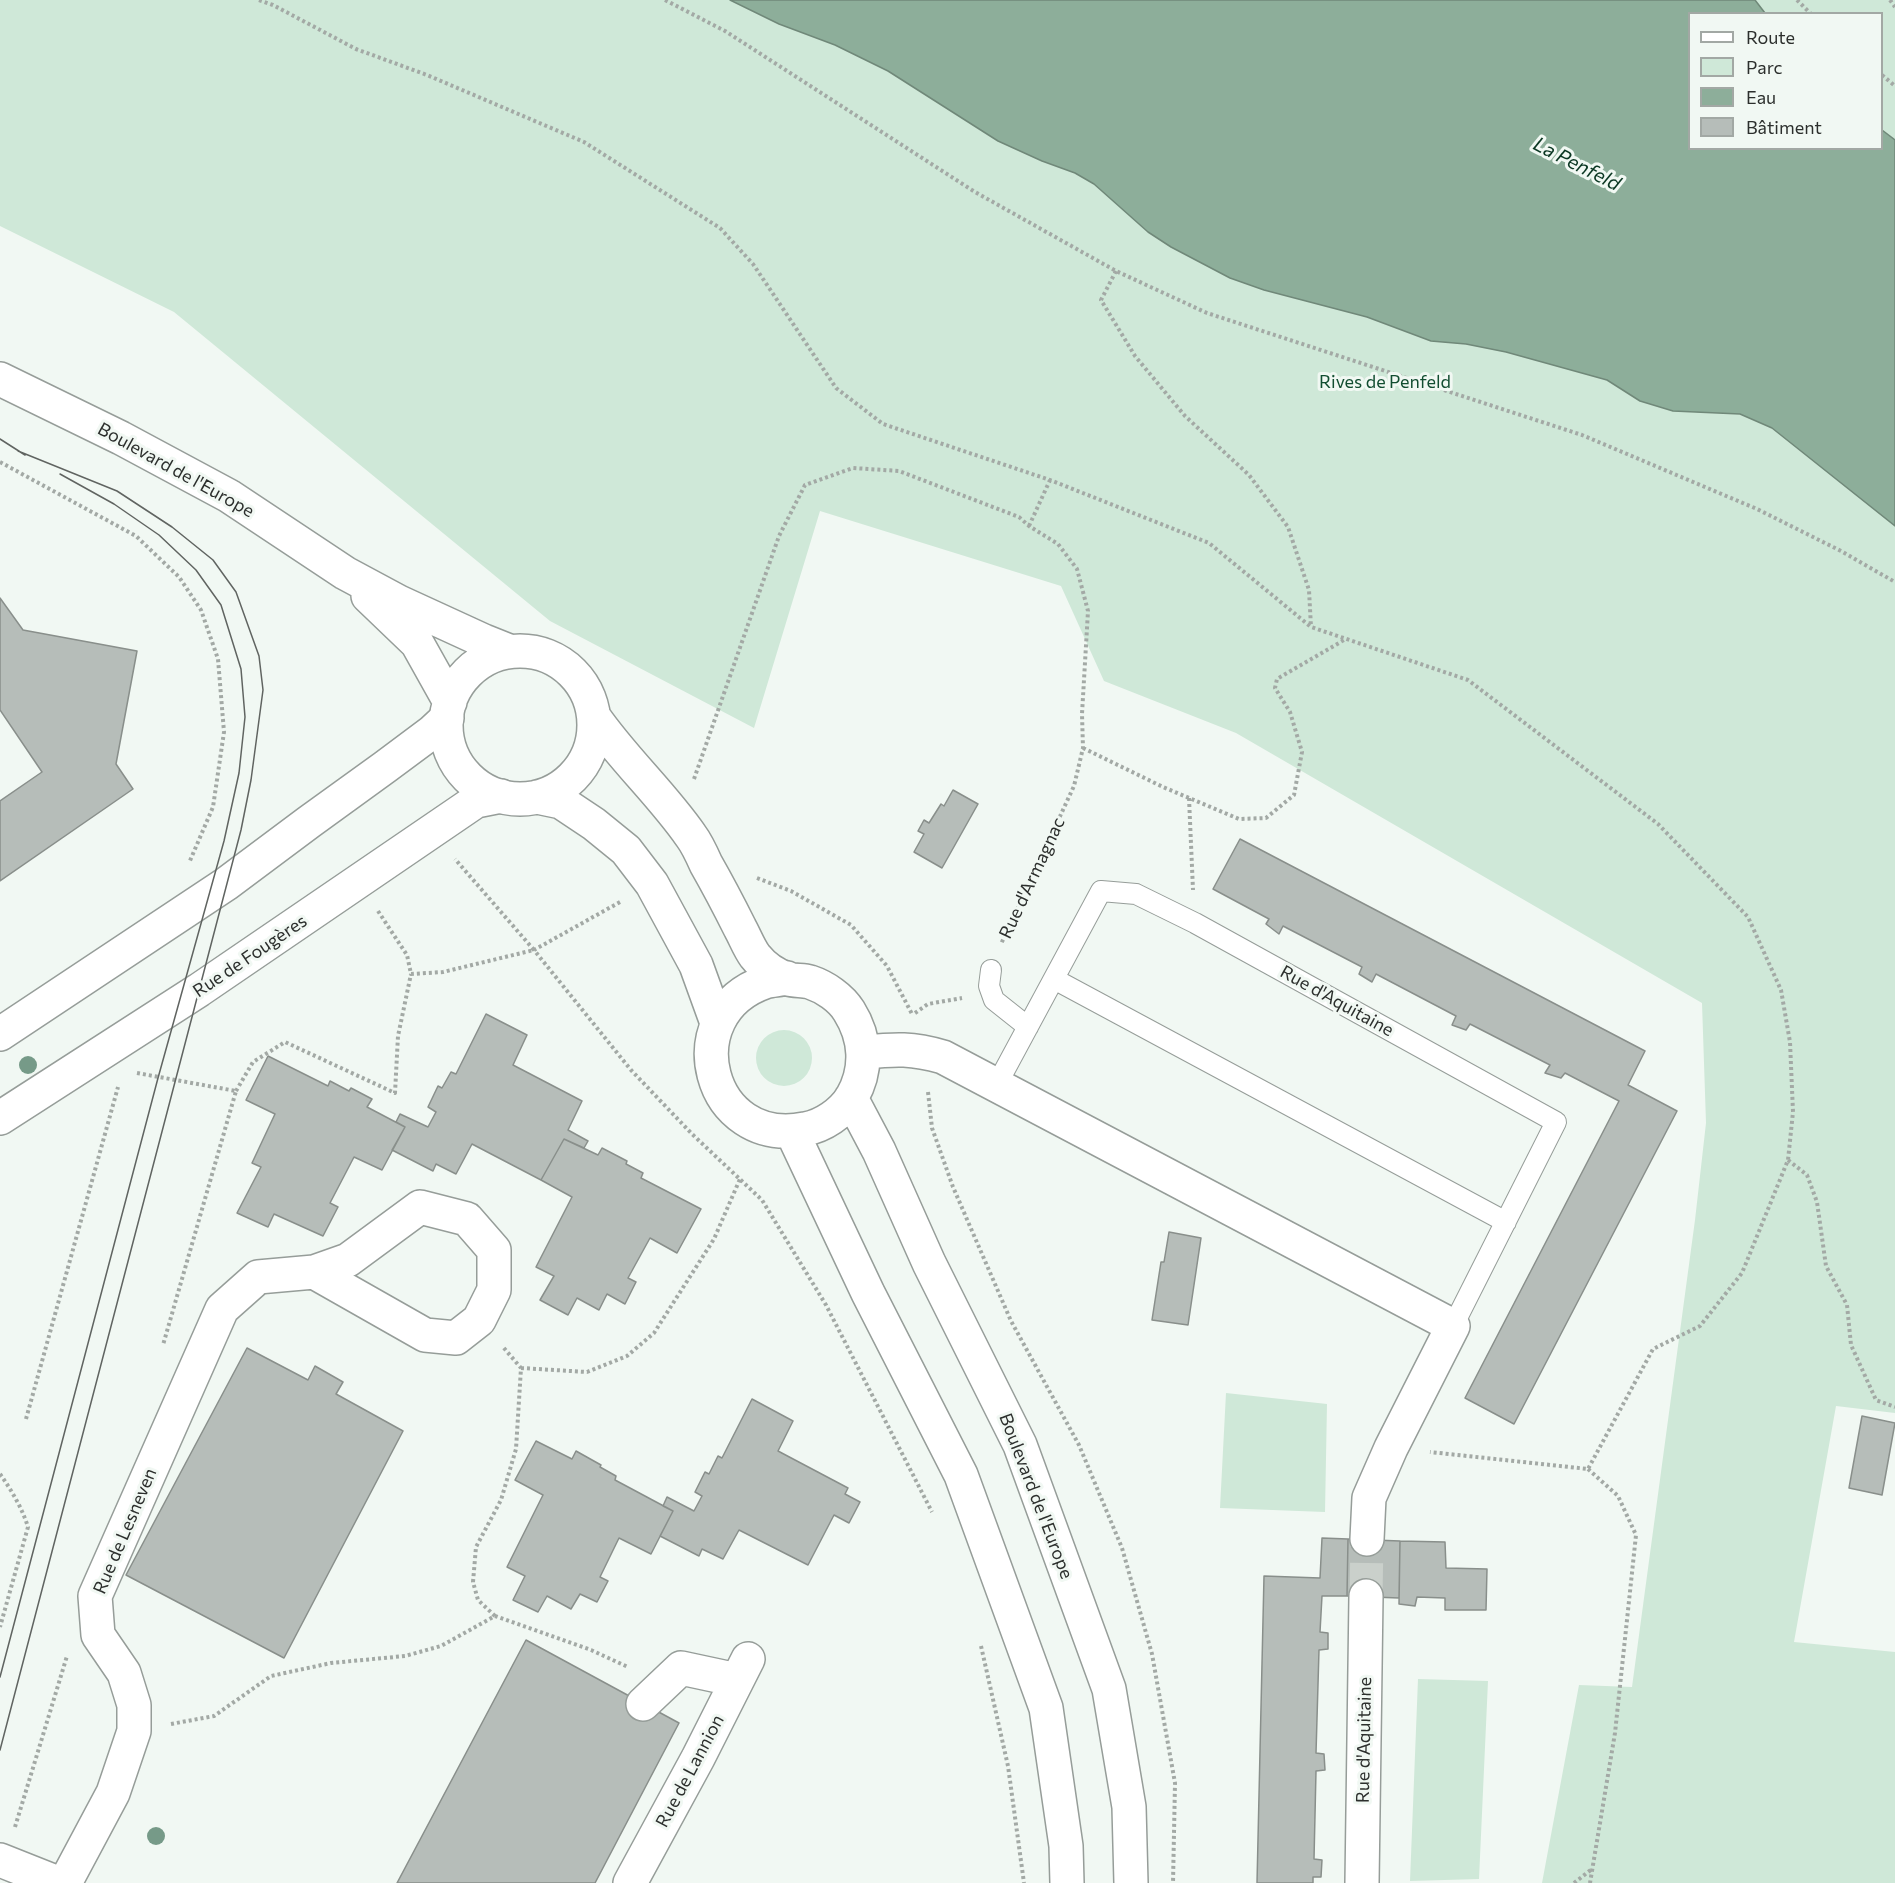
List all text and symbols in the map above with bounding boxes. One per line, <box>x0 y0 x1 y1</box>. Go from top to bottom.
legend <box>1688 12 1883 150</box>
text: Route <box>1746 26 1795 48</box>
text: Parc <box>1746 56 1783 78</box>
text: Eau <box>1746 86 1776 108</box>
text: Bâtiment <box>1746 116 1822 138</box>
water label: La Penfeld <box>1529 132 1625 196</box>
park label: Rives de Penfeld <box>1319 371 1451 393</box>
street label: Boulevard de l'Europe <box>94 418 258 522</box>
street label: Rue d'Armagnac <box>995 814 1069 942</box>
street label: Rue de Fougères <box>189 910 311 1002</box>
street label: Rue d'Aquitaine <box>1276 961 1398 1041</box>
street label: Boulevard de l'Europe <box>994 1410 1078 1582</box>
street label: Rue de Lesneven <box>89 1465 161 1597</box>
street label: Rue d'Aquitaine <box>1352 1677 1376 1803</box>
street label: Rue de Lannion <box>651 1711 729 1831</box>

